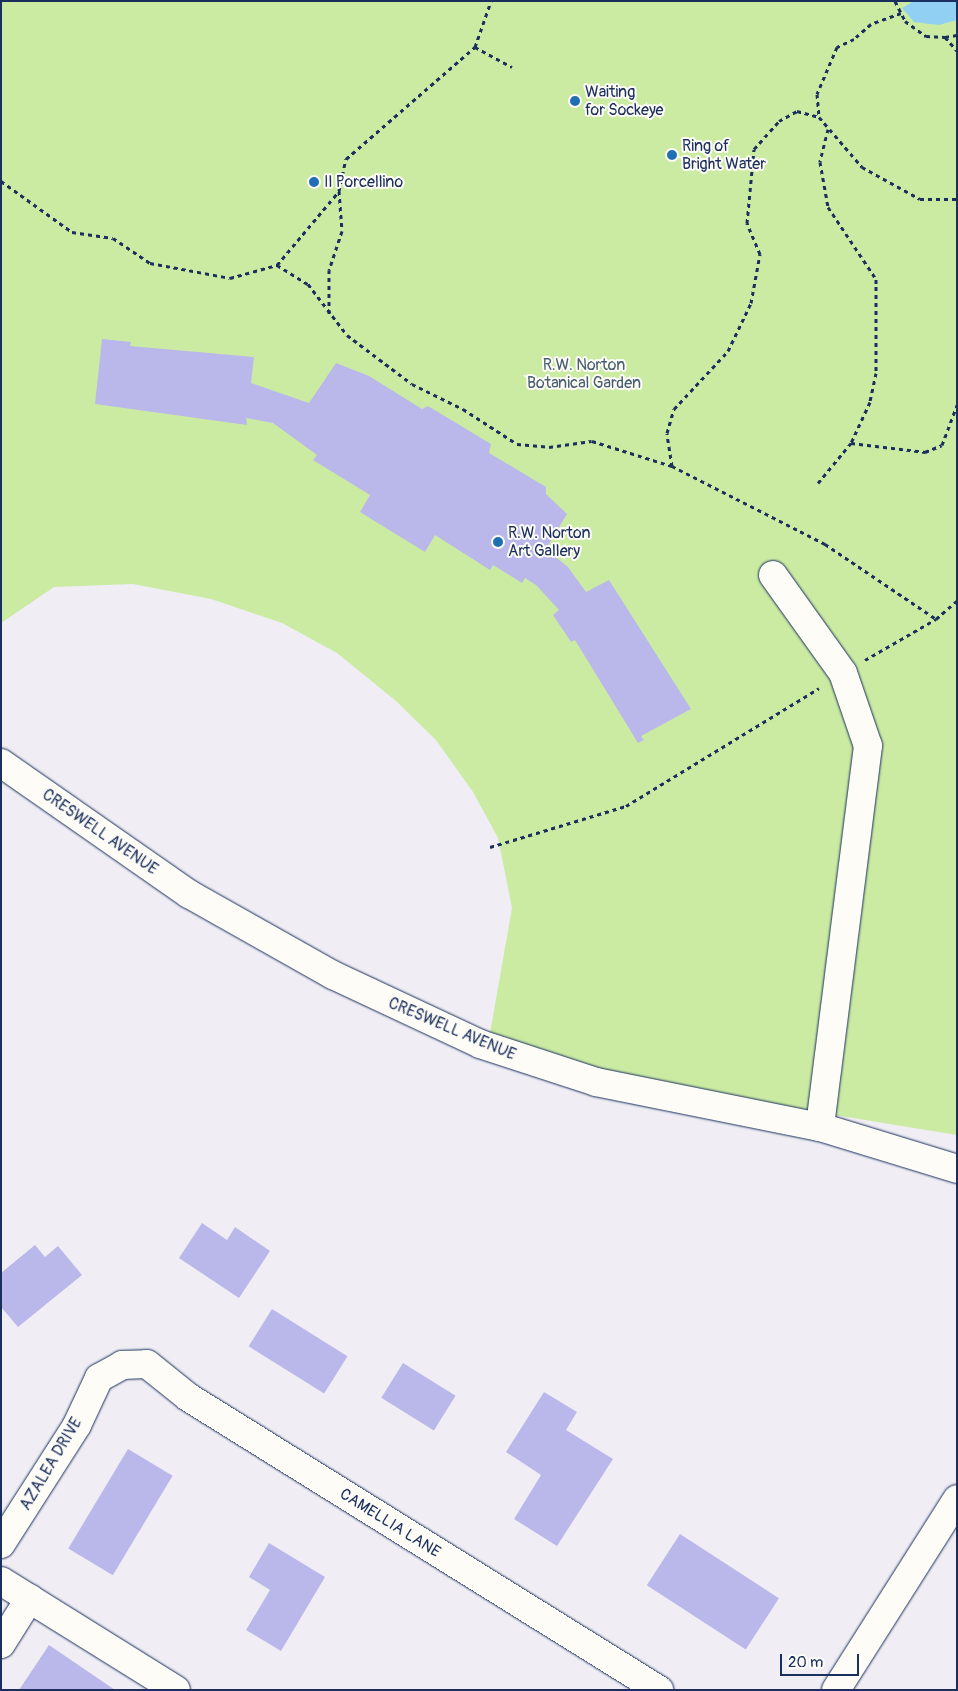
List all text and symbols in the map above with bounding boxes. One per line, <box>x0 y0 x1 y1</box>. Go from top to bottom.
place label: Waiting for Sockeye <box>585 82 663 120</box>
marker: Waiting for Sockeye <box>569 95 581 107</box>
place label: Ring of Bright Water <box>682 136 766 174</box>
marker: Ring of Bright Water <box>666 149 678 161</box>
place label: Il Porcellino <box>324 172 403 192</box>
marker: Il Porcellino <box>308 176 320 188</box>
park label: R.W. Norton Botanical Garden <box>527 355 641 393</box>
place label: R.W. Norton Art Gallery <box>508 523 590 561</box>
marker: R.W. Norton Art Gallery <box>492 536 504 548</box>
street label: CRESWELL AVENUE <box>39 785 161 879</box>
street label: CRESWELL AVENUE <box>385 993 519 1065</box>
street label: AZALEA DRIVE <box>16 1414 86 1514</box>
street label: CAMELLIA LANE <box>336 1484 444 1562</box>
scale bar <box>783 1644 862 1676</box>
text: 20 m <box>788 1653 823 1672</box>

